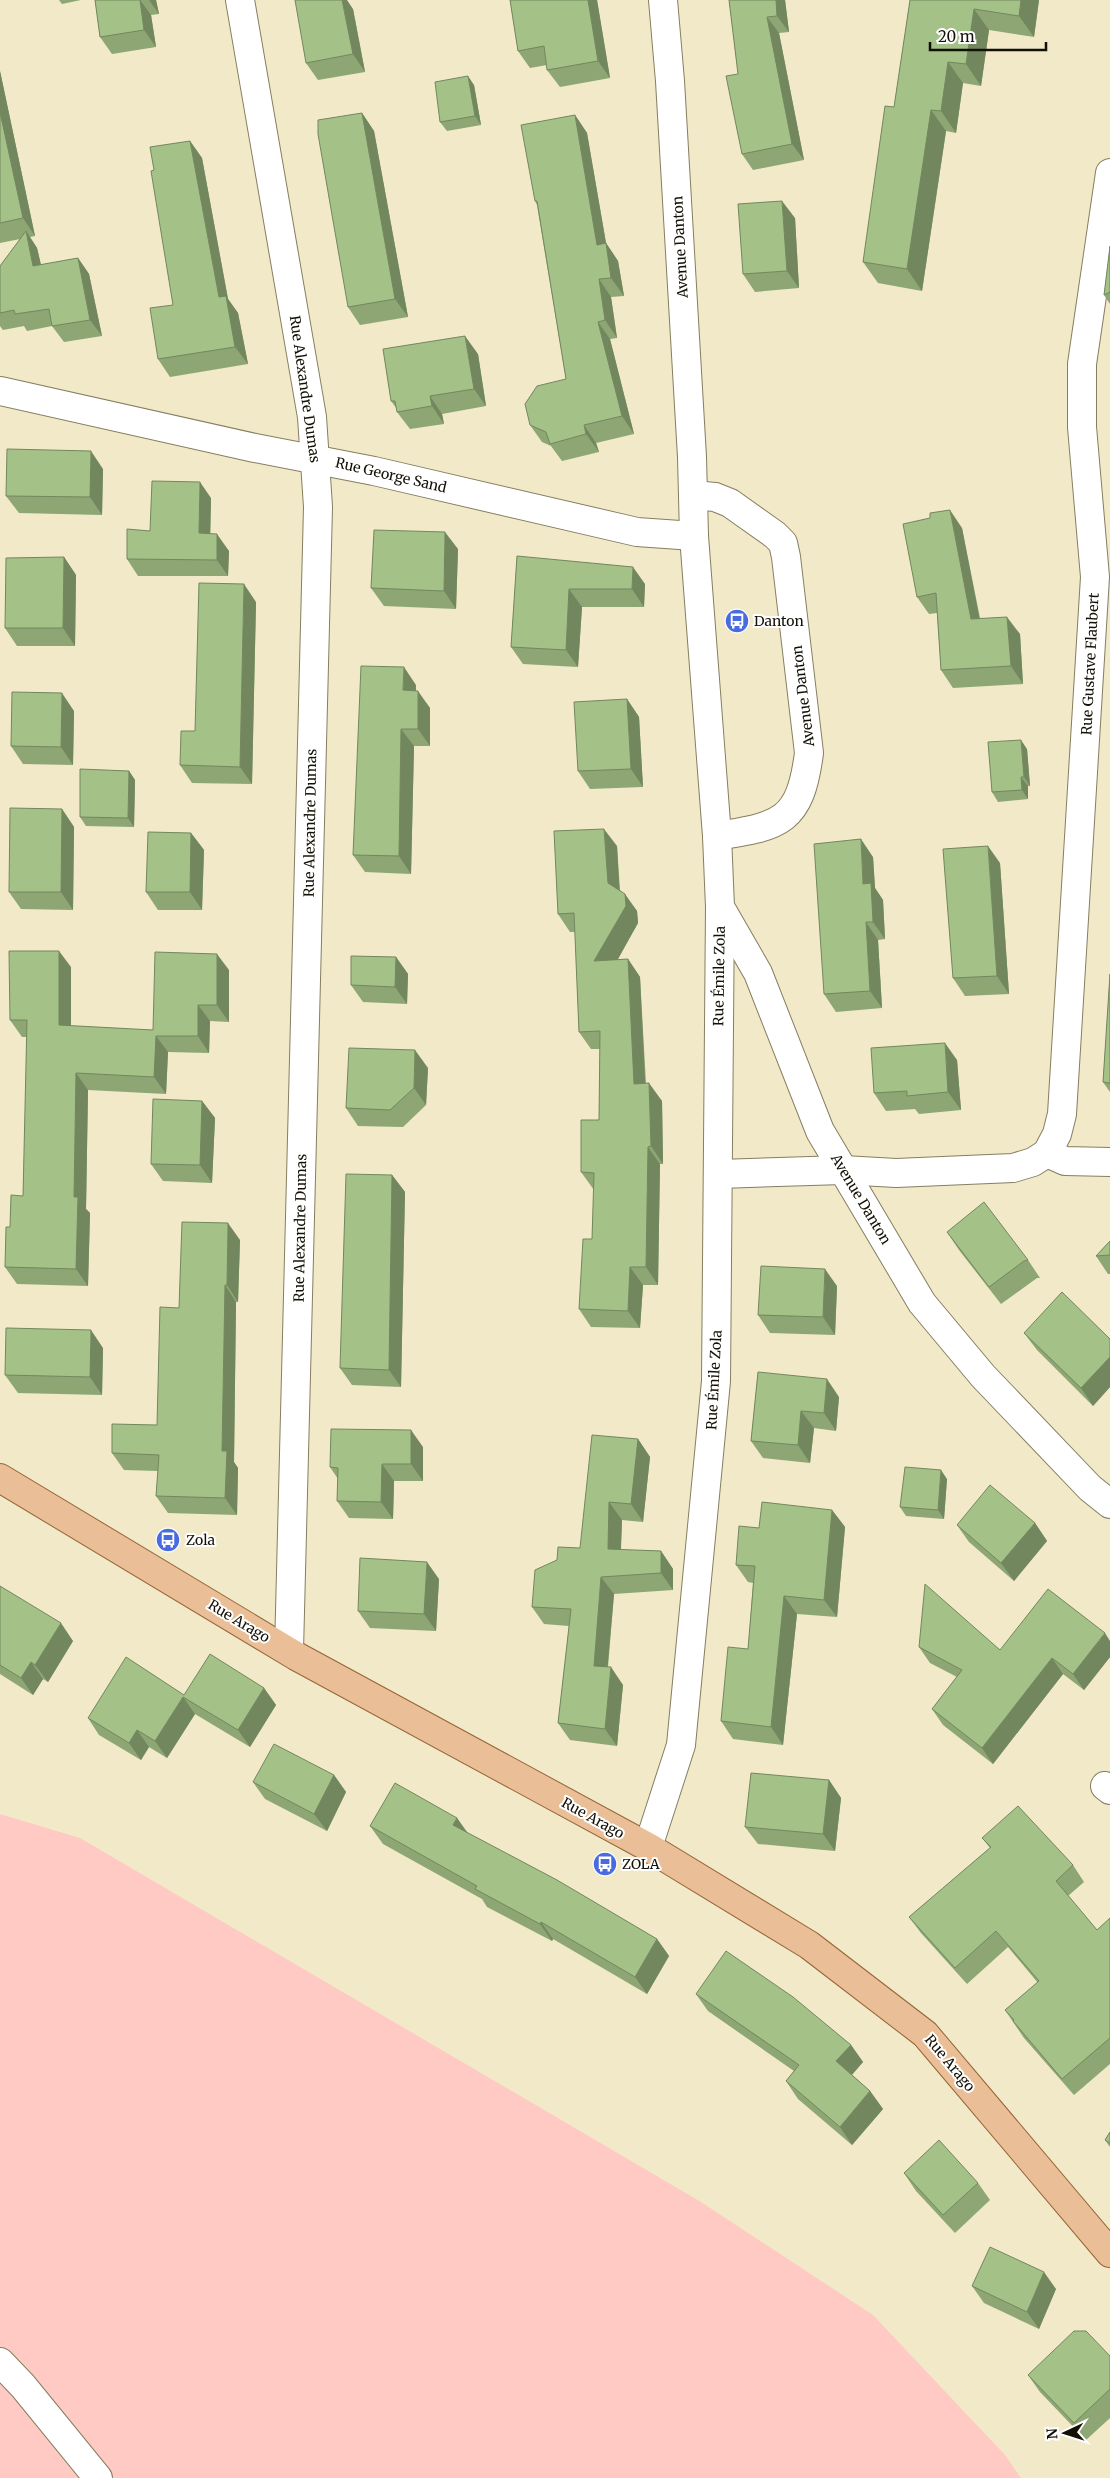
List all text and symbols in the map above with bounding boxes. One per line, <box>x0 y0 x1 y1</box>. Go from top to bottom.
scale bar <box>930 20 1046 52</box>
text: 20 m <box>938 27 975 46</box>
street label: Avenue Danton <box>668 196 692 299</box>
street label: Rue Alexandre Dumas <box>286 314 324 464</box>
street label: Rue George Sand <box>334 453 449 497</box>
street label: Rue Gustave Flaubert <box>1077 592 1103 736</box>
bus stop icon: Danton <box>724 608 750 634</box>
place label: Danton <box>754 612 804 630</box>
street label: Avenue Danton <box>788 644 818 749</box>
street label: Rue Alexandre Dumas <box>300 748 320 897</box>
street label: Rue Émile Zola <box>709 925 729 1026</box>
street label: Avenue Danton <box>826 1150 895 1247</box>
street label: Rue Alexandre Dumas <box>290 1153 310 1302</box>
street label: Rue Émile Zola <box>702 1329 726 1430</box>
bus stop icon: Zola <box>155 1527 181 1553</box>
place label: Zola <box>186 1531 215 1549</box>
street label: Rue Arago <box>205 1596 273 1646</box>
street label: Rue Arago <box>558 1793 628 1843</box>
bus stop icon: ZOLA <box>592 1851 618 1877</box>
place label: ZOLA <box>622 1855 660 1873</box>
street label: Rue Arago <box>921 2031 979 2095</box>
north arrow <box>1040 2408 1090 2458</box>
text: N <box>1043 2428 1061 2440</box>

